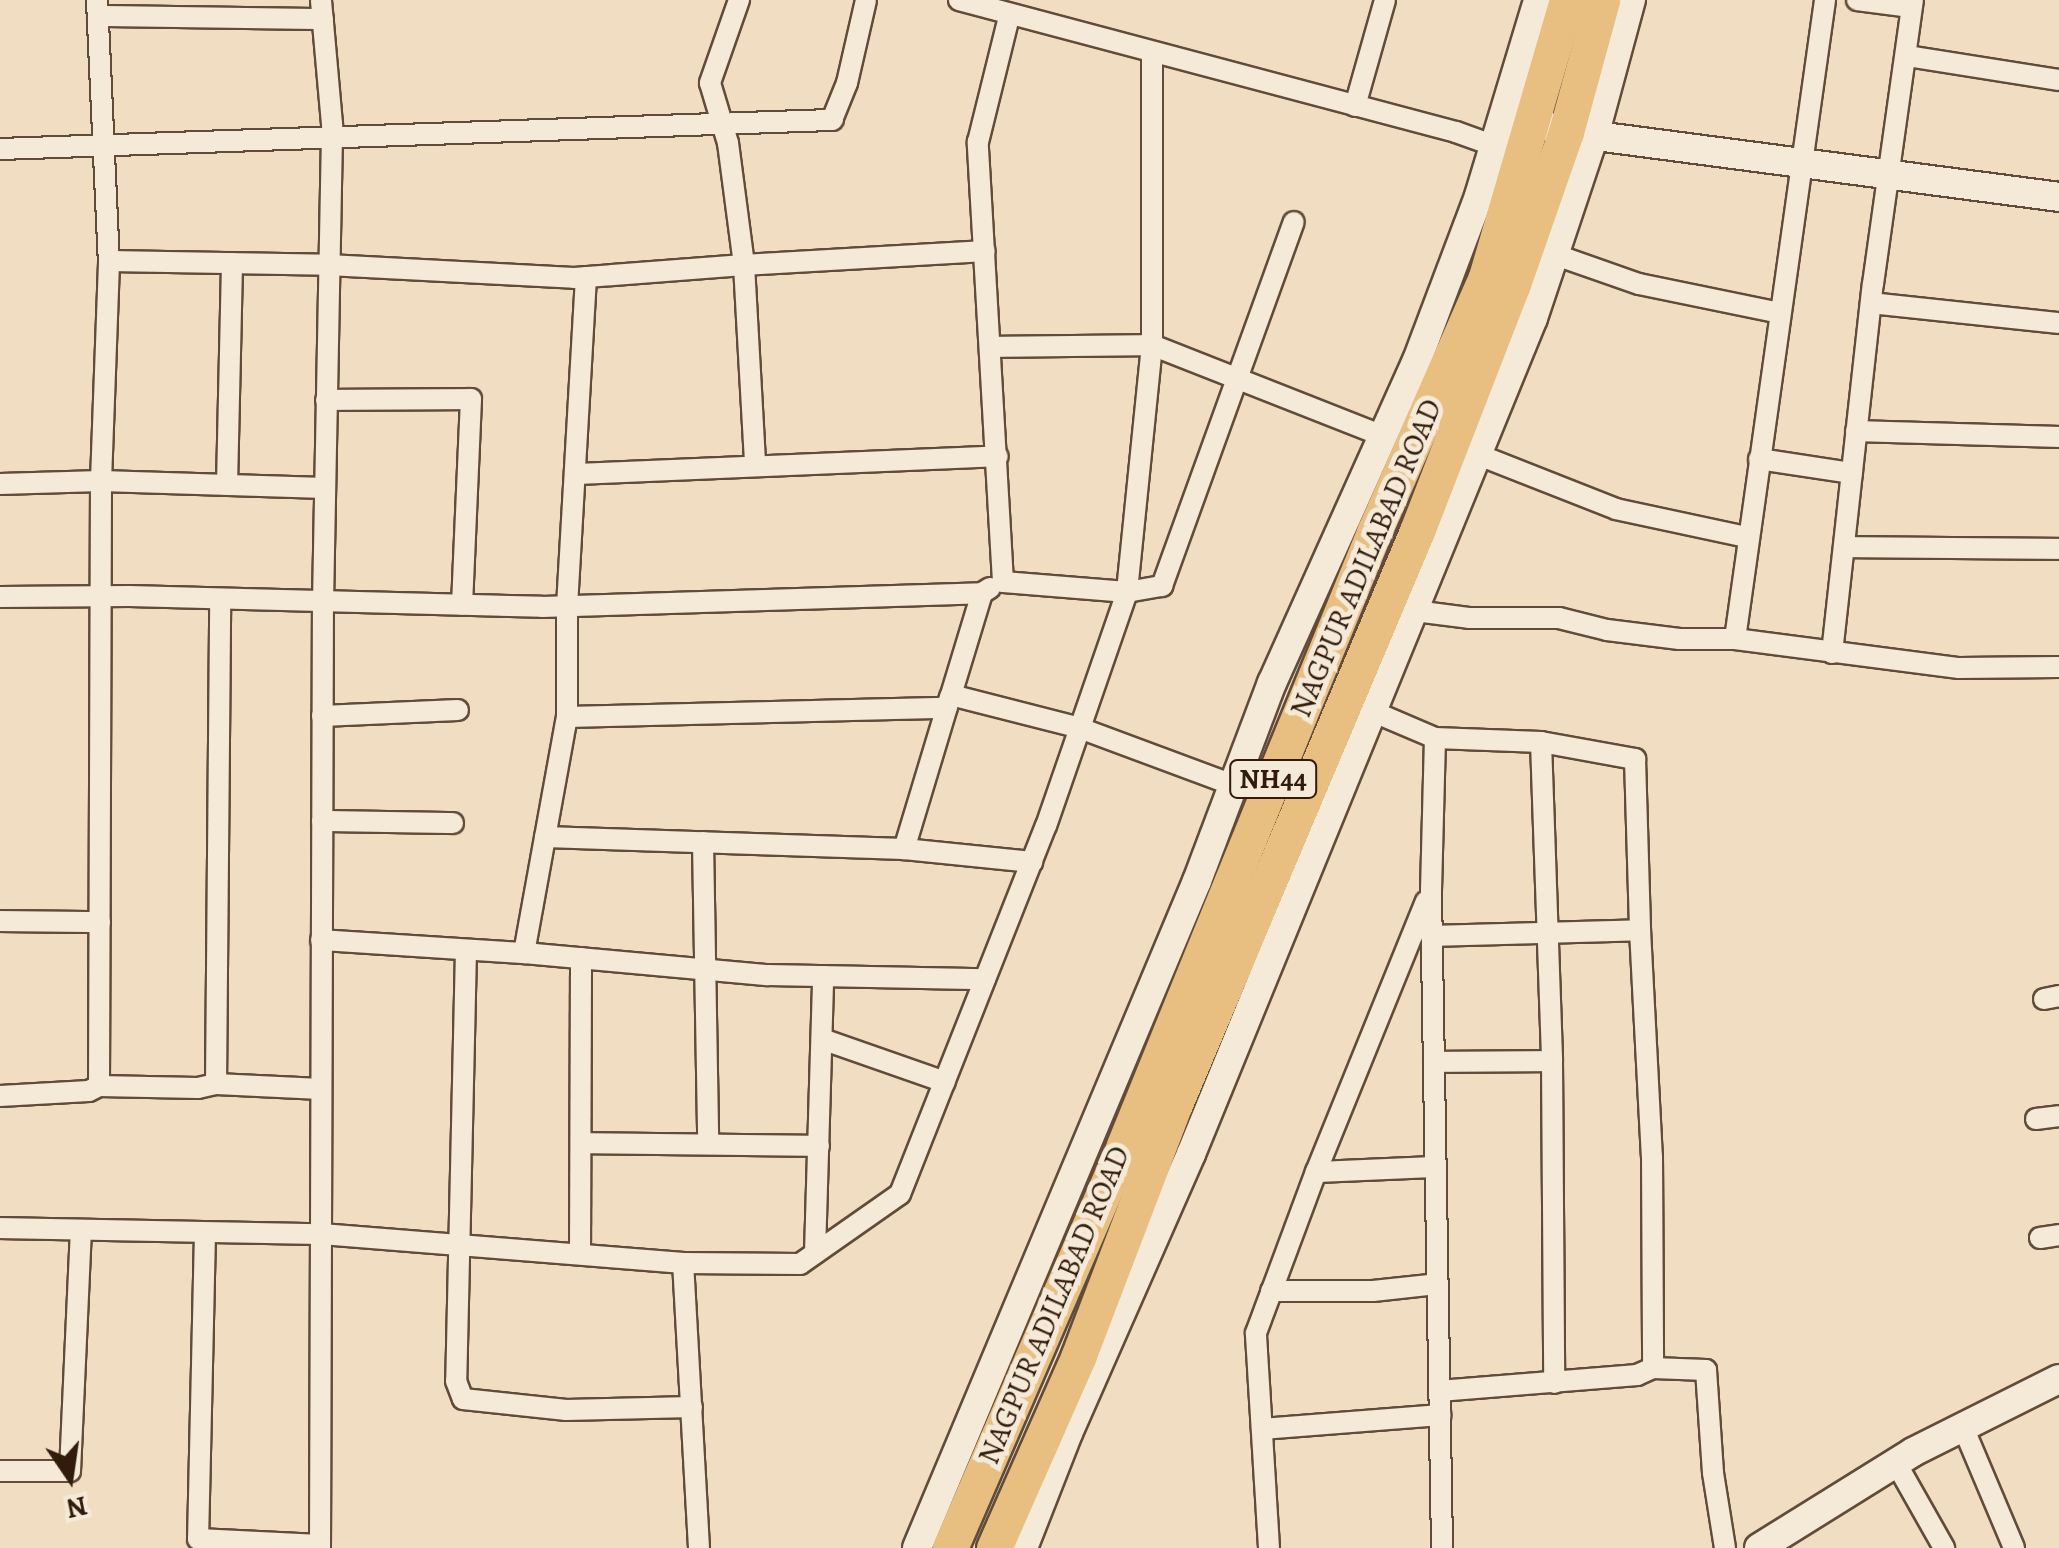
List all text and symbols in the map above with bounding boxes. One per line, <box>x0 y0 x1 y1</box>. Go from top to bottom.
street label: NAGPUR ADILABAD ROAD <box>1283 393 1449 723</box>
road number: NH44 <box>1228 756 1318 802</box>
street label: NAGPUR ADILABAD ROAD <box>971 1140 1137 1470</box>
north arrow <box>20 1428 120 1528</box>
text: N <box>63 1486 91 1528</box>

